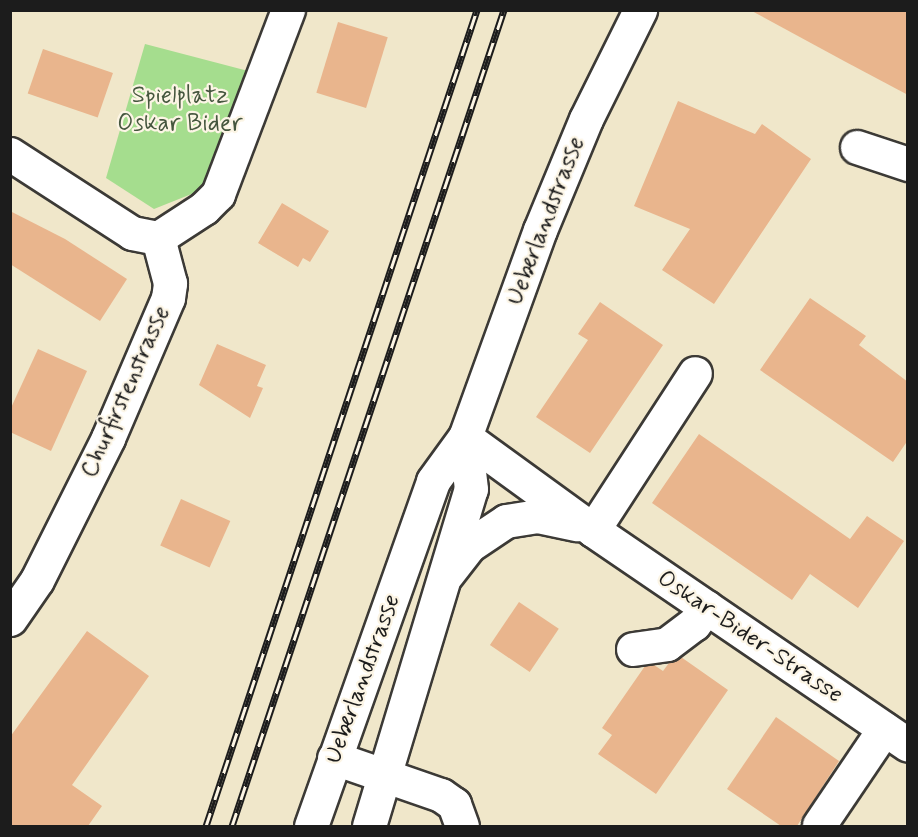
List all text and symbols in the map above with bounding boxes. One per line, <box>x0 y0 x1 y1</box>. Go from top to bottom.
park label: Spielplatz Oskar Bider <box>118 82 242 138</box>
street label: Ueberlandstrasse <box>501 133 591 309</box>
street label: Churfirstenstrasse <box>75 302 177 482</box>
street label: Oskar-Bider-Strasse <box>652 564 848 710</box>
street label: Ueberlandstrasse <box>319 591 407 767</box>

